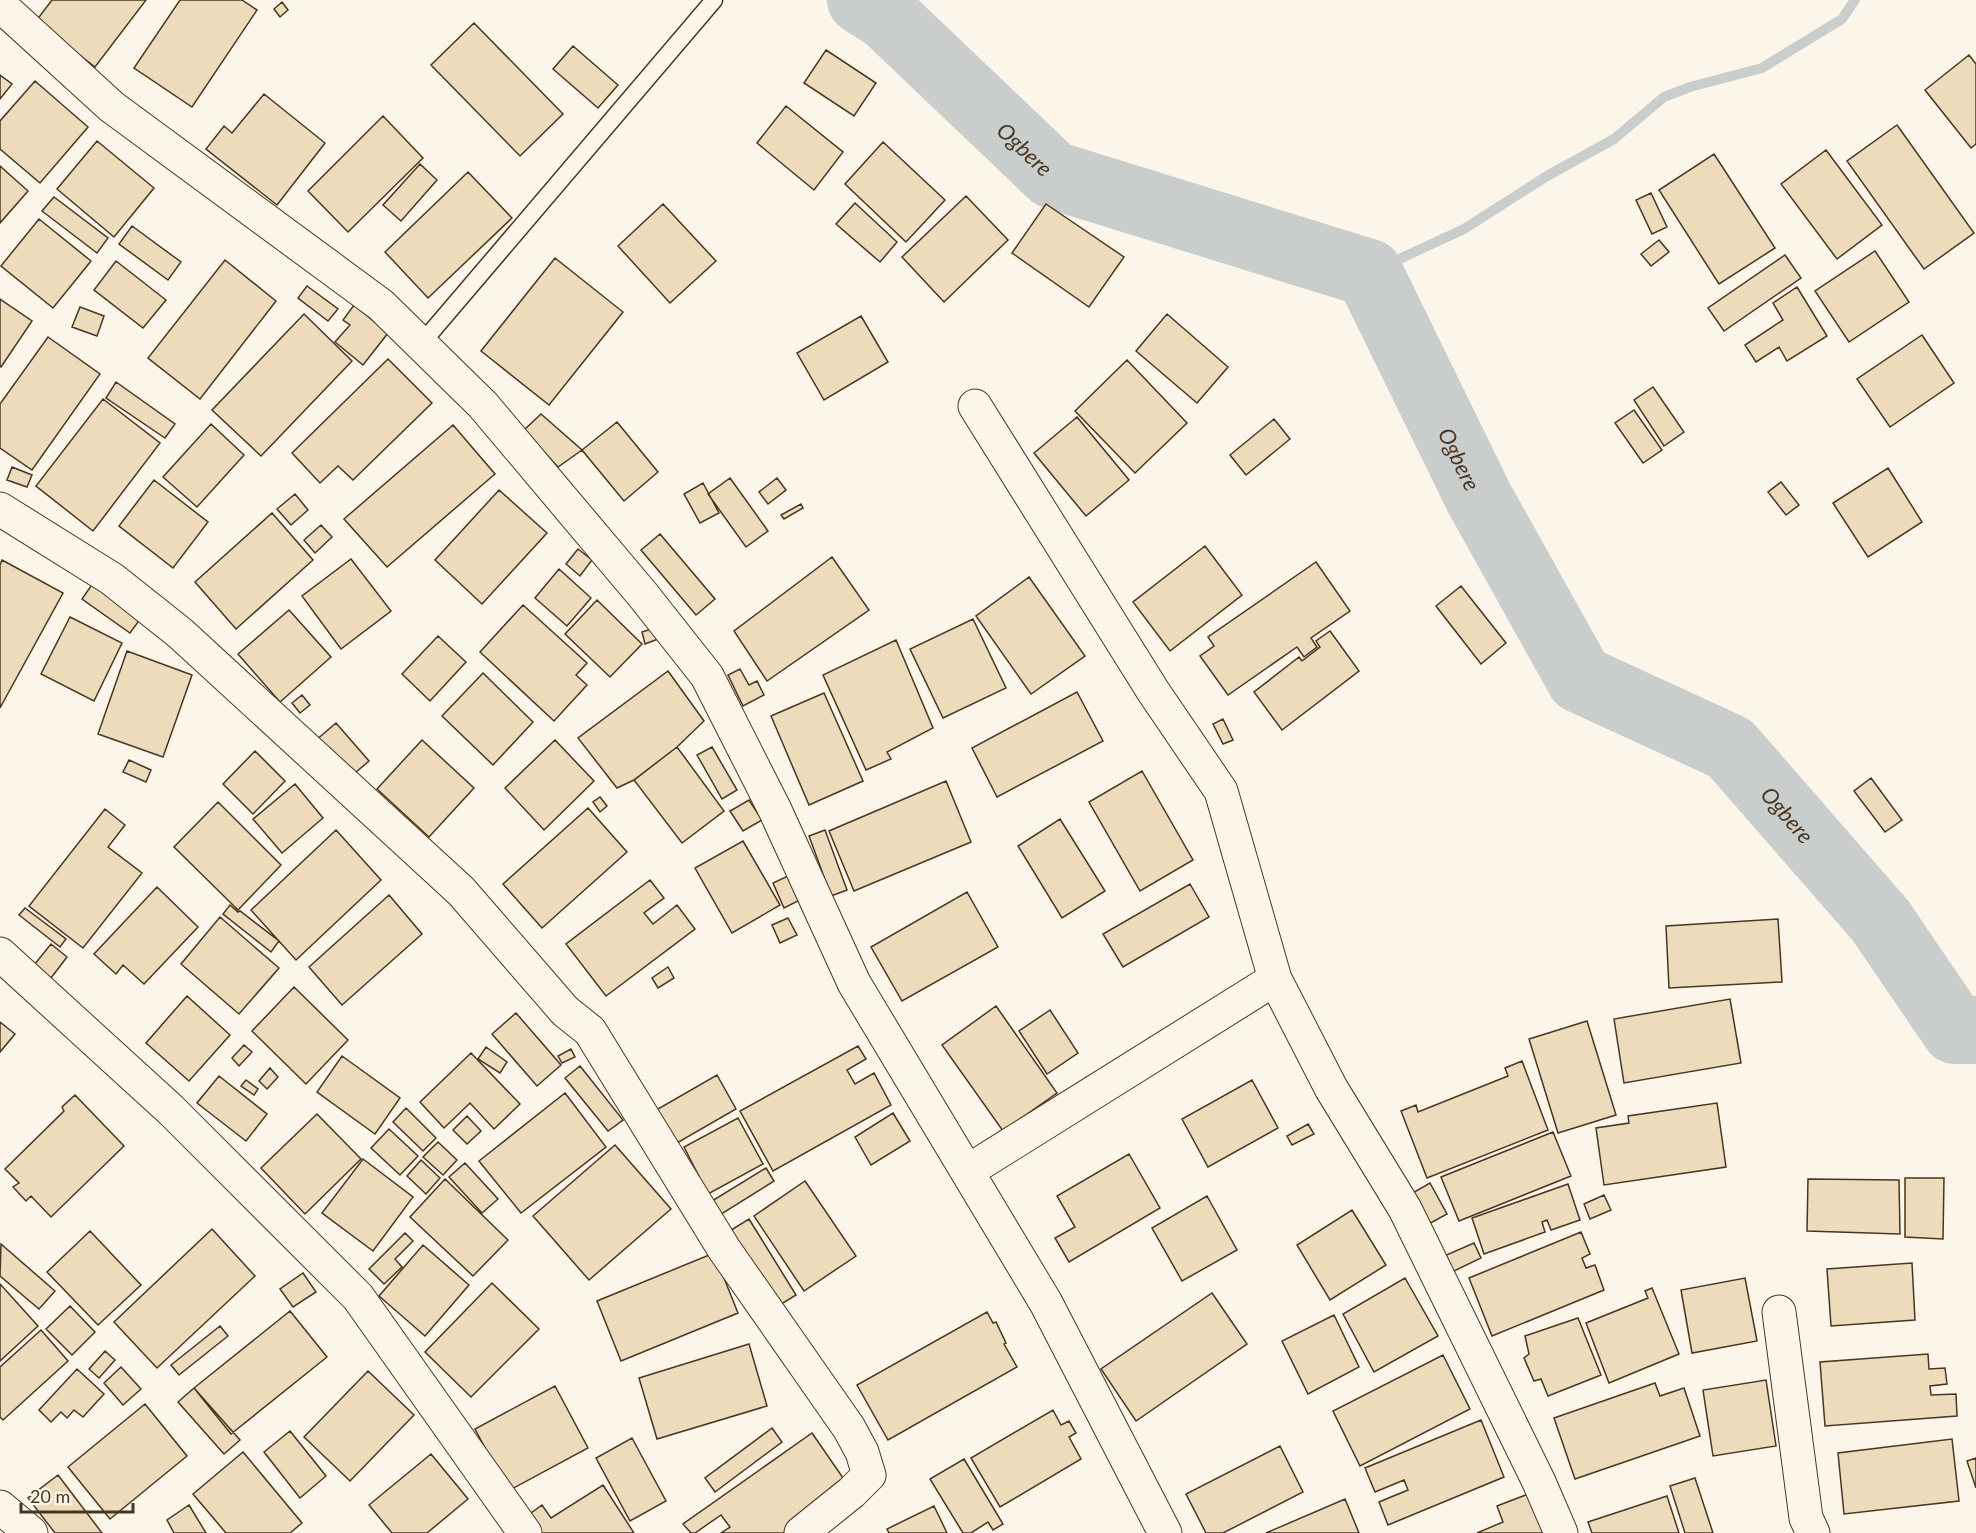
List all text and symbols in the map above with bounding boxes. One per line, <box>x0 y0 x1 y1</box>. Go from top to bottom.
water label: Ogbere <box>992 116 1059 181</box>
water label: Ogbere <box>1433 423 1487 495</box>
water label: Ogbere <box>1756 780 1820 848</box>
scale bar <box>21 1476 134 1514</box>
text: 20 m <box>30 1485 70 1507</box>

